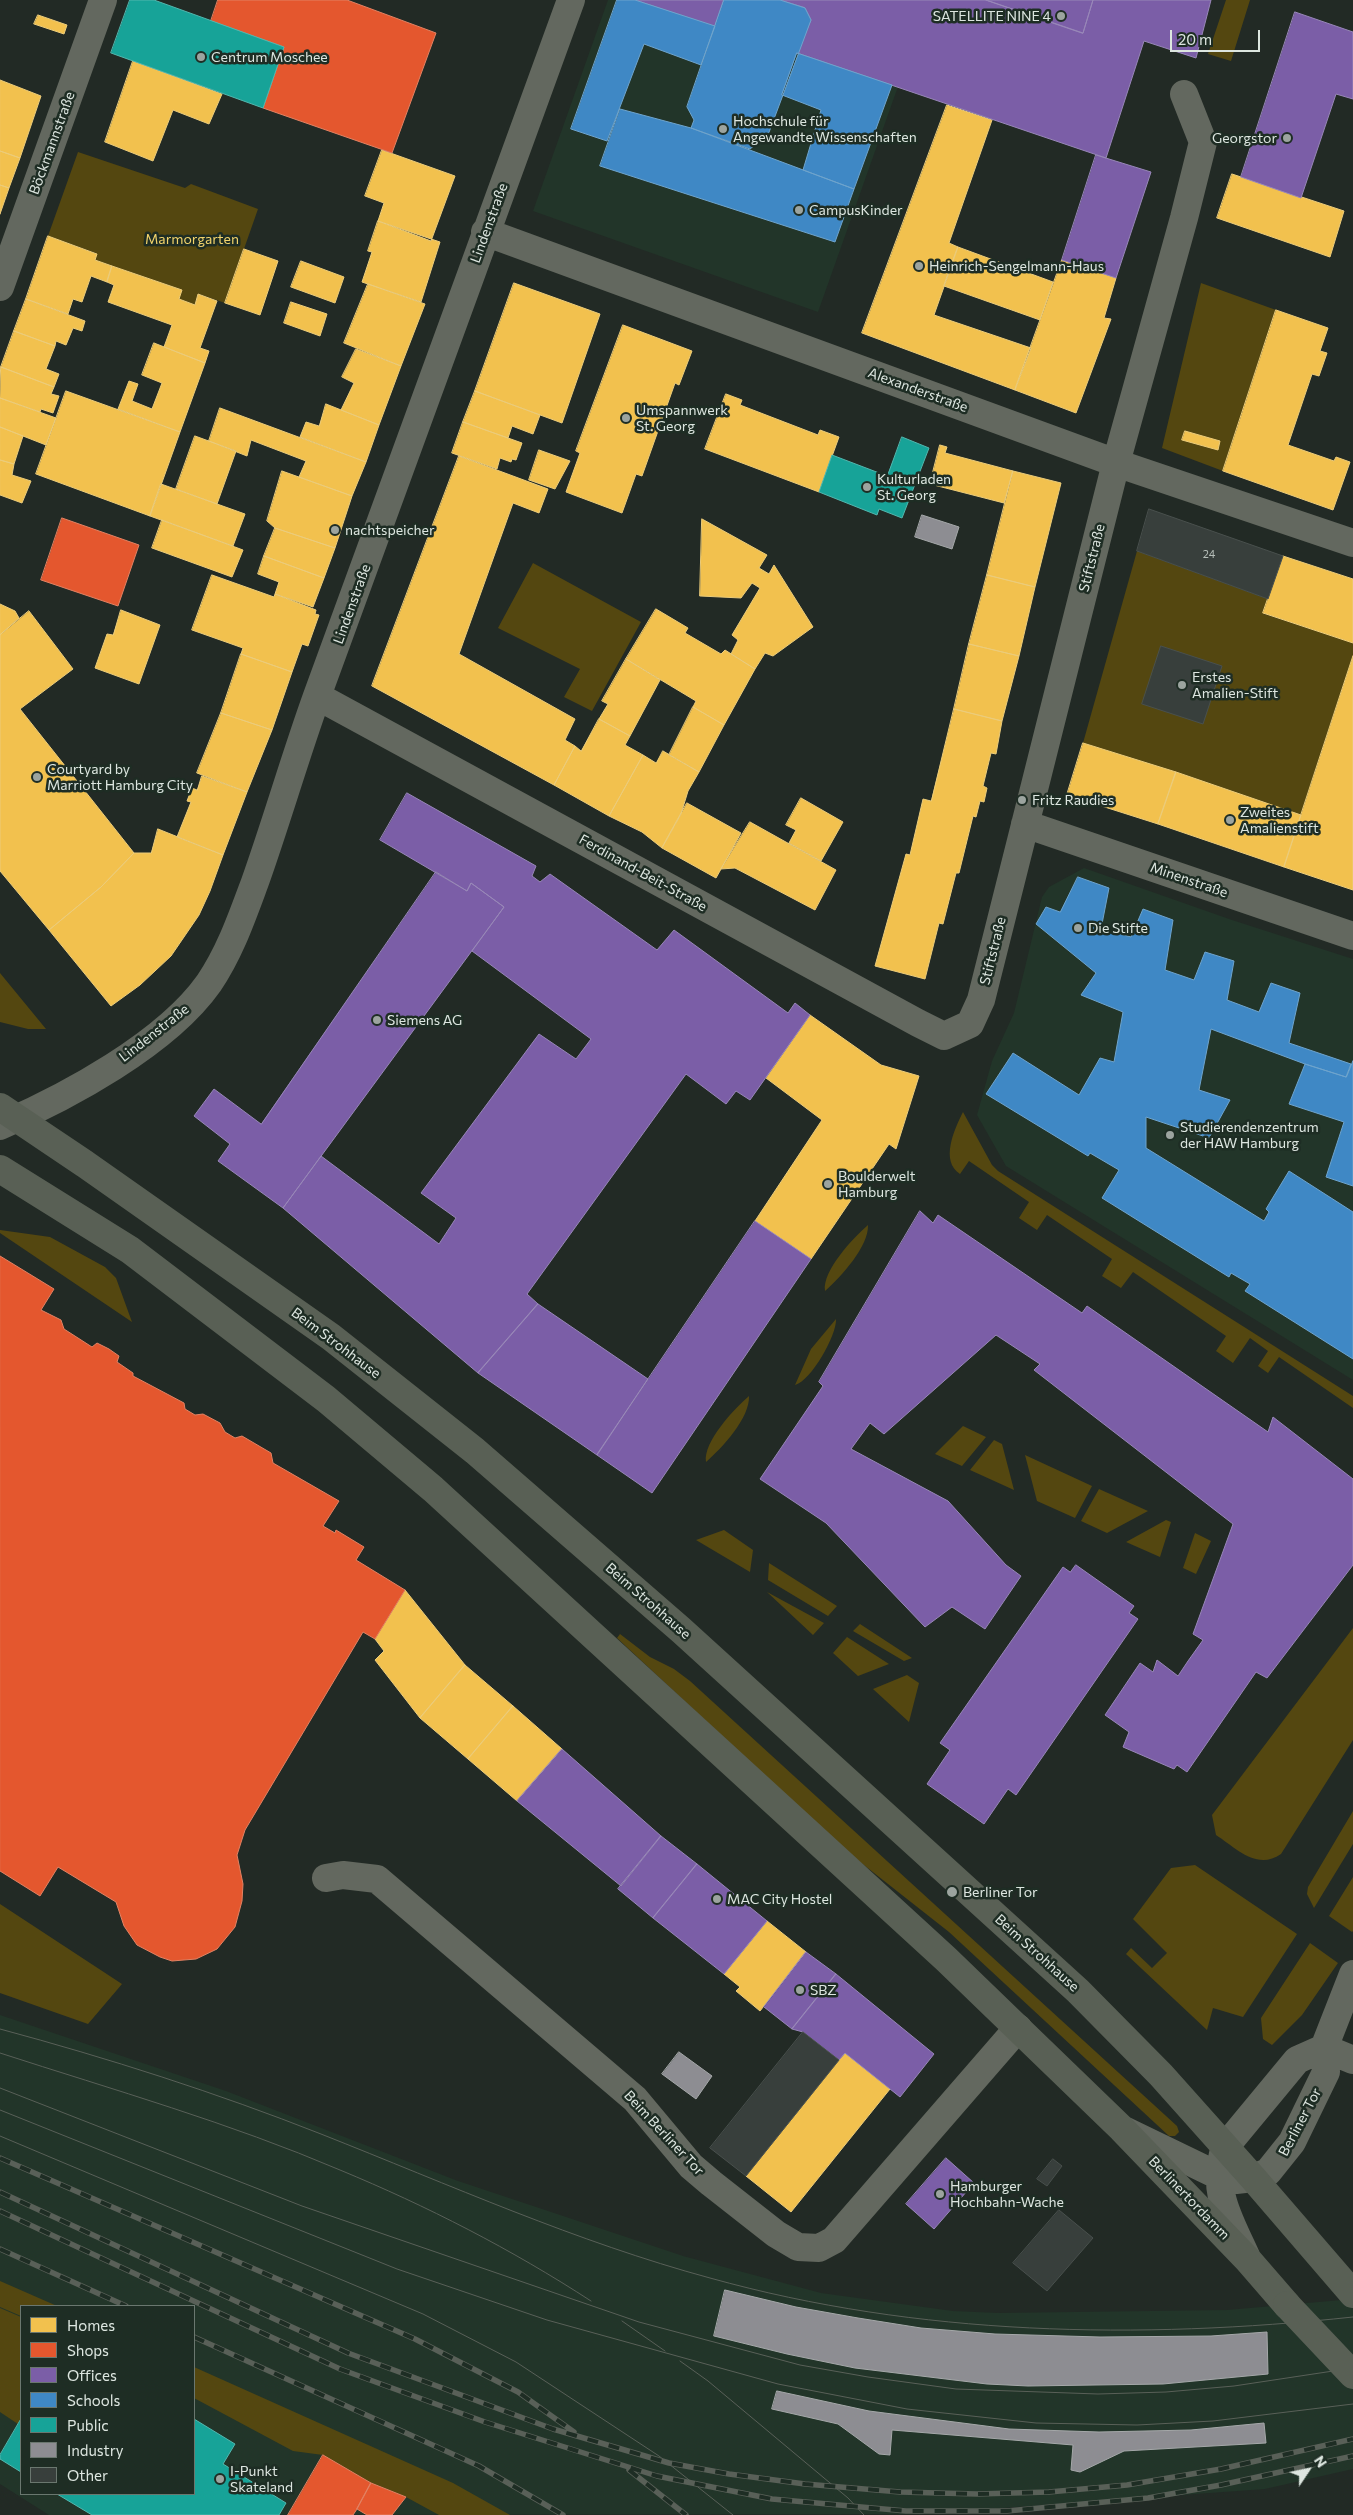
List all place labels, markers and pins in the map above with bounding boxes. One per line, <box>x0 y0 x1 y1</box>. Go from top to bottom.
place label: SATELLITE NINE 4 <box>933 8 1051 24</box>
marker: SATELLITE NINE 4 <box>1055 10 1067 22</box>
place label: Centrum Moschee <box>211 49 328 65</box>
marker: Centrum Moschee <box>195 51 207 63</box>
place label: Hochschule für Angewandte Wissenschaften <box>733 113 917 146</box>
marker: Hochschule für Angewandte Wissenschaften <box>717 123 729 135</box>
place label: Georgstor <box>1212 130 1277 146</box>
marker: Georgstor <box>1281 132 1293 144</box>
place label: CampusKinder <box>809 202 903 218</box>
marker: CampusKinder <box>793 204 805 216</box>
place label: Heinrich-Sengelmann-Haus <box>929 258 1104 274</box>
marker: Heinrich-Sengelmann-Haus <box>913 260 925 272</box>
place label: Umspannwerk St. Georg <box>636 402 728 434</box>
marker: Umspannwerk St. Georg <box>620 412 632 424</box>
place label: Kulturladen St. Georg <box>877 471 951 504</box>
marker: Kulturladen St. Georg <box>861 481 873 493</box>
place label: nachtspeicher <box>345 522 435 538</box>
marker: nachtspeicher <box>329 524 341 536</box>
place label: Erstes Amalien-Stift <box>1192 669 1278 702</box>
marker: Erstes Amalien-Stift <box>1176 679 1188 691</box>
place label: Courtyard by Marriott Hamburg City <box>47 761 193 794</box>
marker: Courtyard by Marriott Hamburg City <box>31 771 43 783</box>
place label: Fritz Raudies <box>1032 792 1114 808</box>
marker: Fritz Raudies <box>1016 794 1028 806</box>
place label: Zweites Amalienstift <box>1240 804 1319 836</box>
marker: Zweites Amalienstift <box>1224 814 1236 826</box>
place label: Die Stifte <box>1088 920 1148 936</box>
marker: Die Stifte <box>1072 922 1084 934</box>
place label: Siemens AG <box>387 1012 462 1028</box>
marker: Siemens AG <box>371 1014 383 1026</box>
place label: Studierendenzentrum der HAW Hamburg <box>1180 1119 1319 1152</box>
marker: Studierendenzentrum der HAW Hamburg <box>1164 1129 1176 1141</box>
place label: Boulderwelt Hamburg <box>838 1168 915 1200</box>
marker: Boulderwelt Hamburg <box>822 1178 834 1190</box>
place label: Berliner Tor <box>963 1884 1038 1900</box>
marker: Berliner Tor <box>945 1885 959 1899</box>
place label: MAC City Hostel <box>727 1891 832 1907</box>
marker: MAC City Hostel <box>711 1893 723 1905</box>
place label: SBZ <box>810 1982 837 1998</box>
marker: SBZ <box>794 1984 806 1996</box>
place label: Hamburger Hochbahn-Wache <box>950 2178 1064 2210</box>
marker: Hamburger Hochbahn-Wache <box>934 2188 946 2200</box>
place label: I-Punkt Skateland <box>230 2463 293 2496</box>
marker: I-Punkt Skateland <box>214 2473 226 2485</box>

